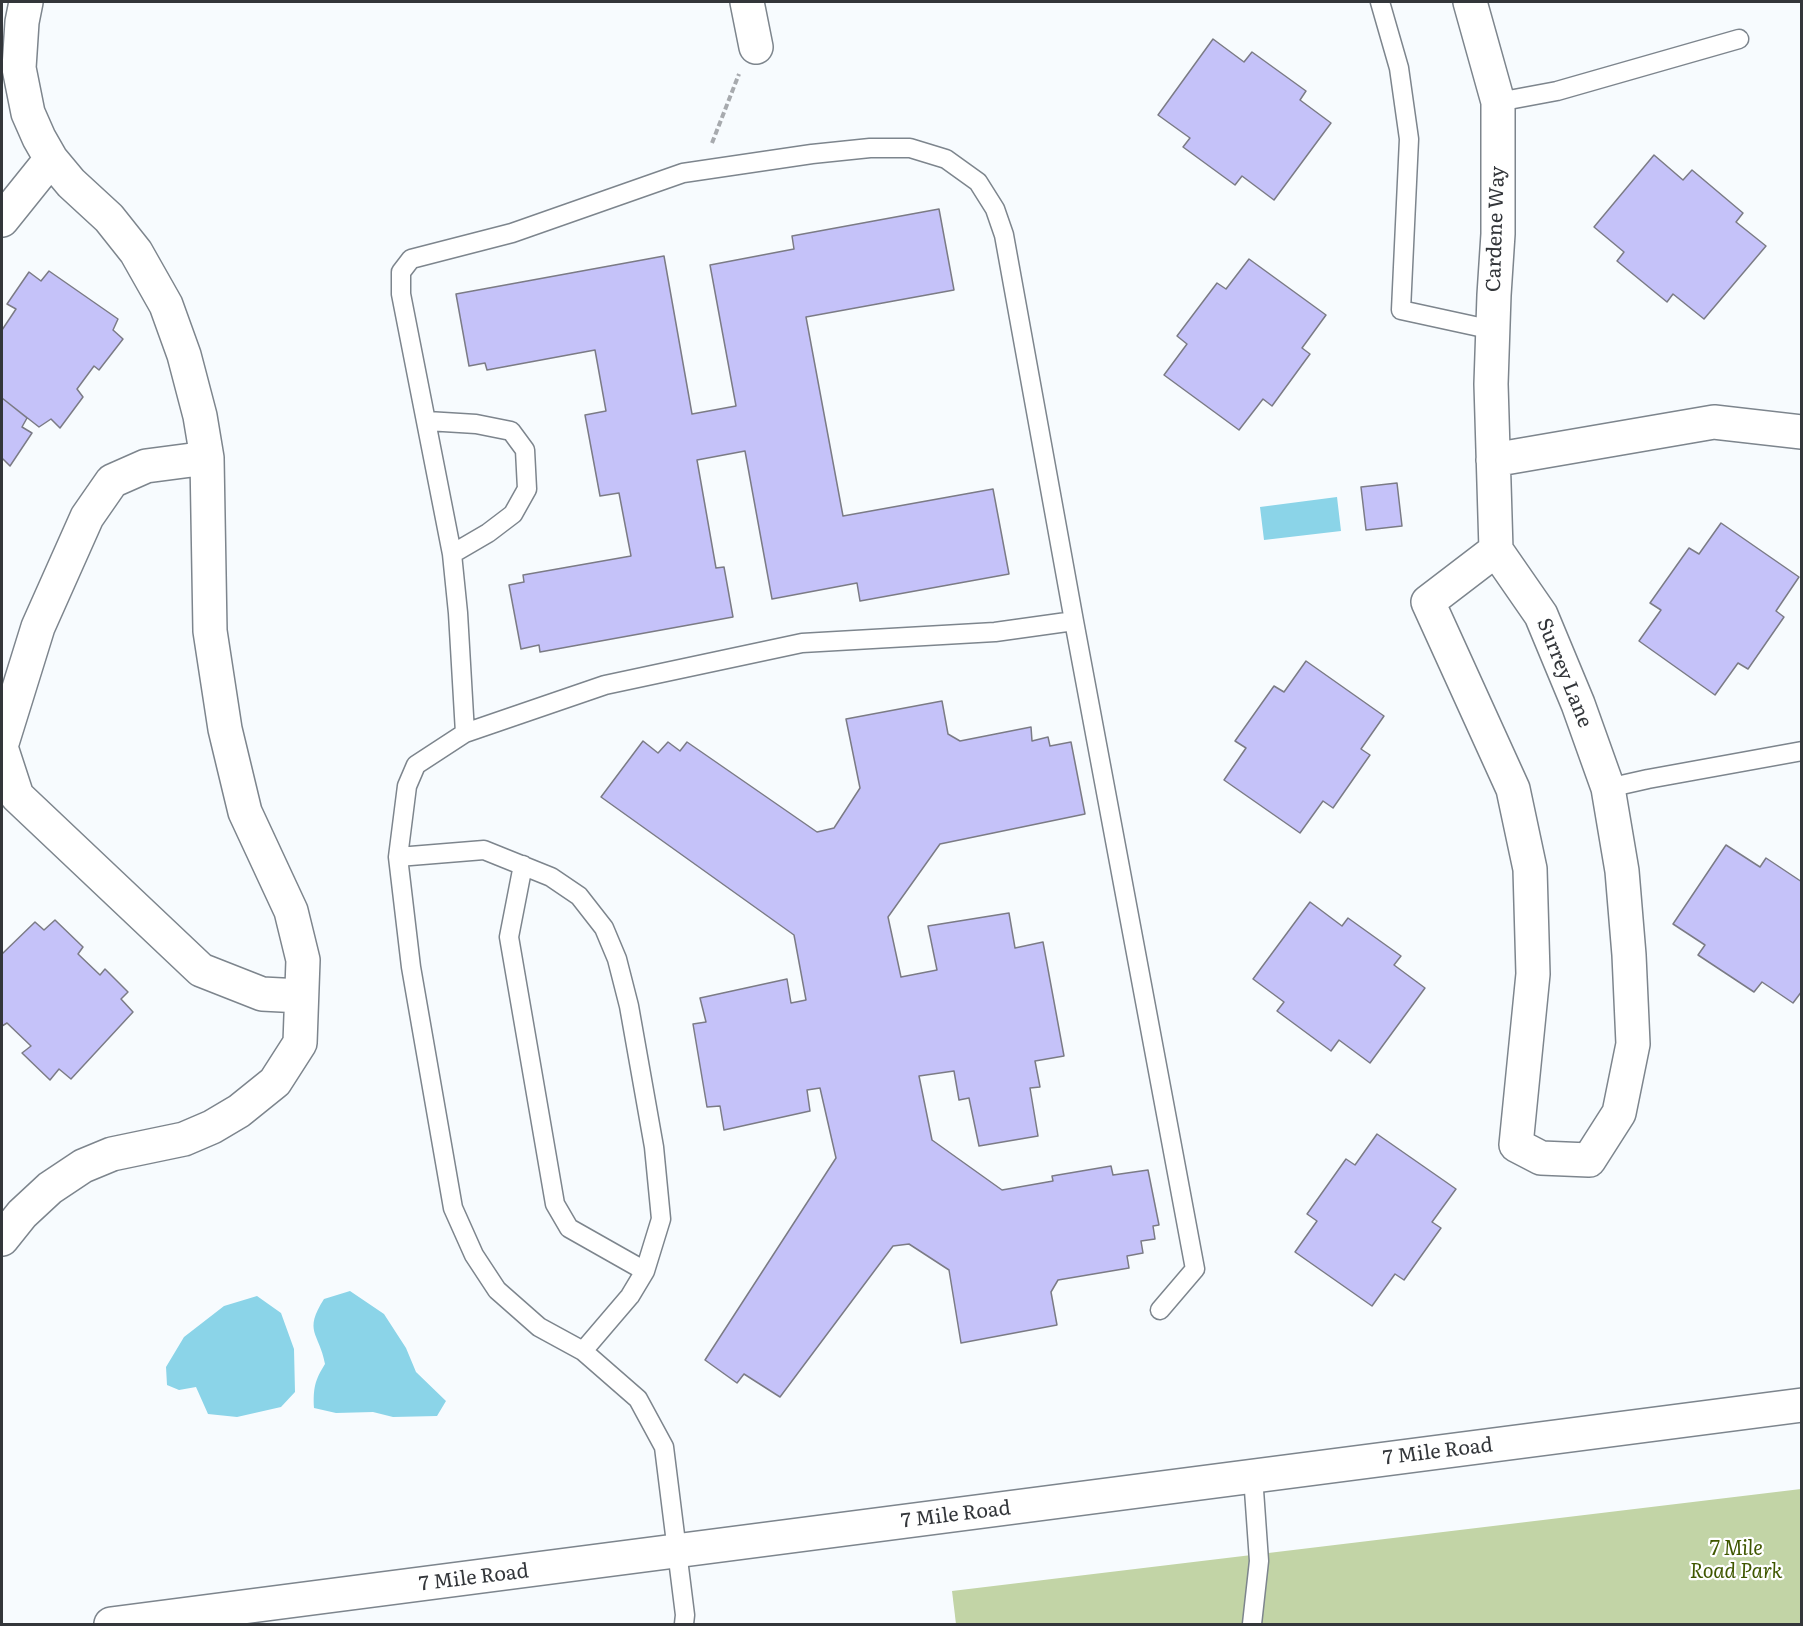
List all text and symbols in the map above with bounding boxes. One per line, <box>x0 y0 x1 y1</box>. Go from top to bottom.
street label: Cardene Way <box>1482 166 1510 292</box>
street label: Surrey Lane <box>1531 615 1597 731</box>
street label: 7 Mile Road <box>1382 1433 1494 1471</box>
street label: 7 Mile Road <box>900 1496 1012 1534</box>
park label: 7 Mile Road Park <box>1690 1537 1782 1584</box>
street label: 7 Mile Road <box>418 1559 530 1597</box>

